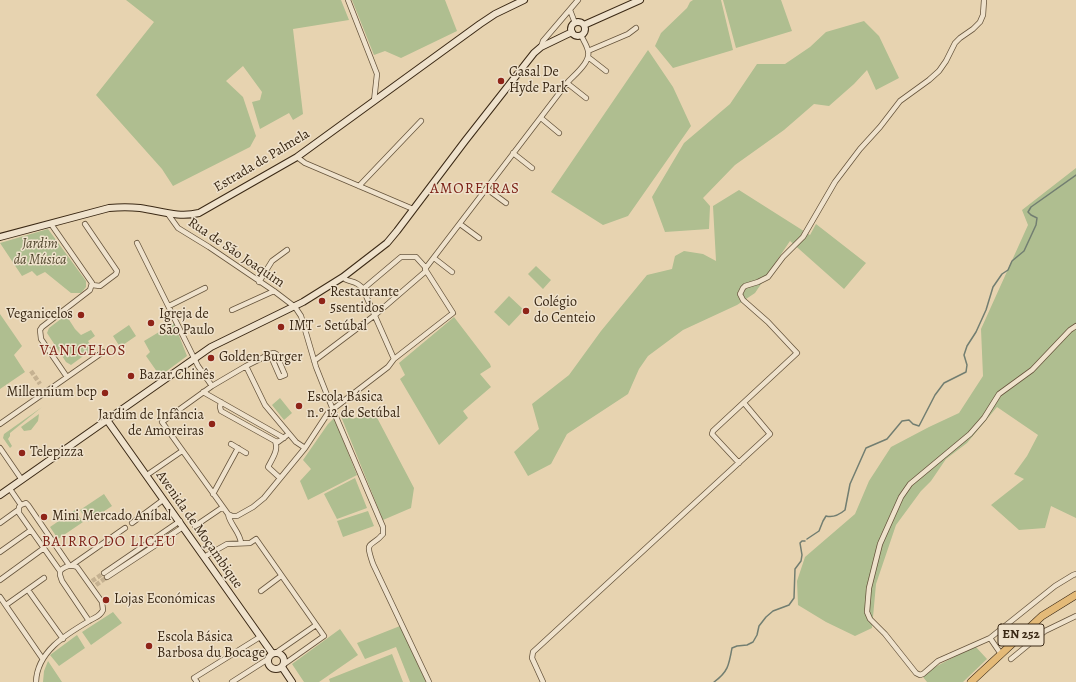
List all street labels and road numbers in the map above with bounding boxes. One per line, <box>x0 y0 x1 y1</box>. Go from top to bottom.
street label: Estrada de Palmela <box>211 126 313 196</box>
street label: Rua de São Joaquim <box>185 214 287 292</box>
street label: Avenida de Moçambique <box>152 468 246 592</box>
road number: EN 252 <box>998 624 1044 646</box>

